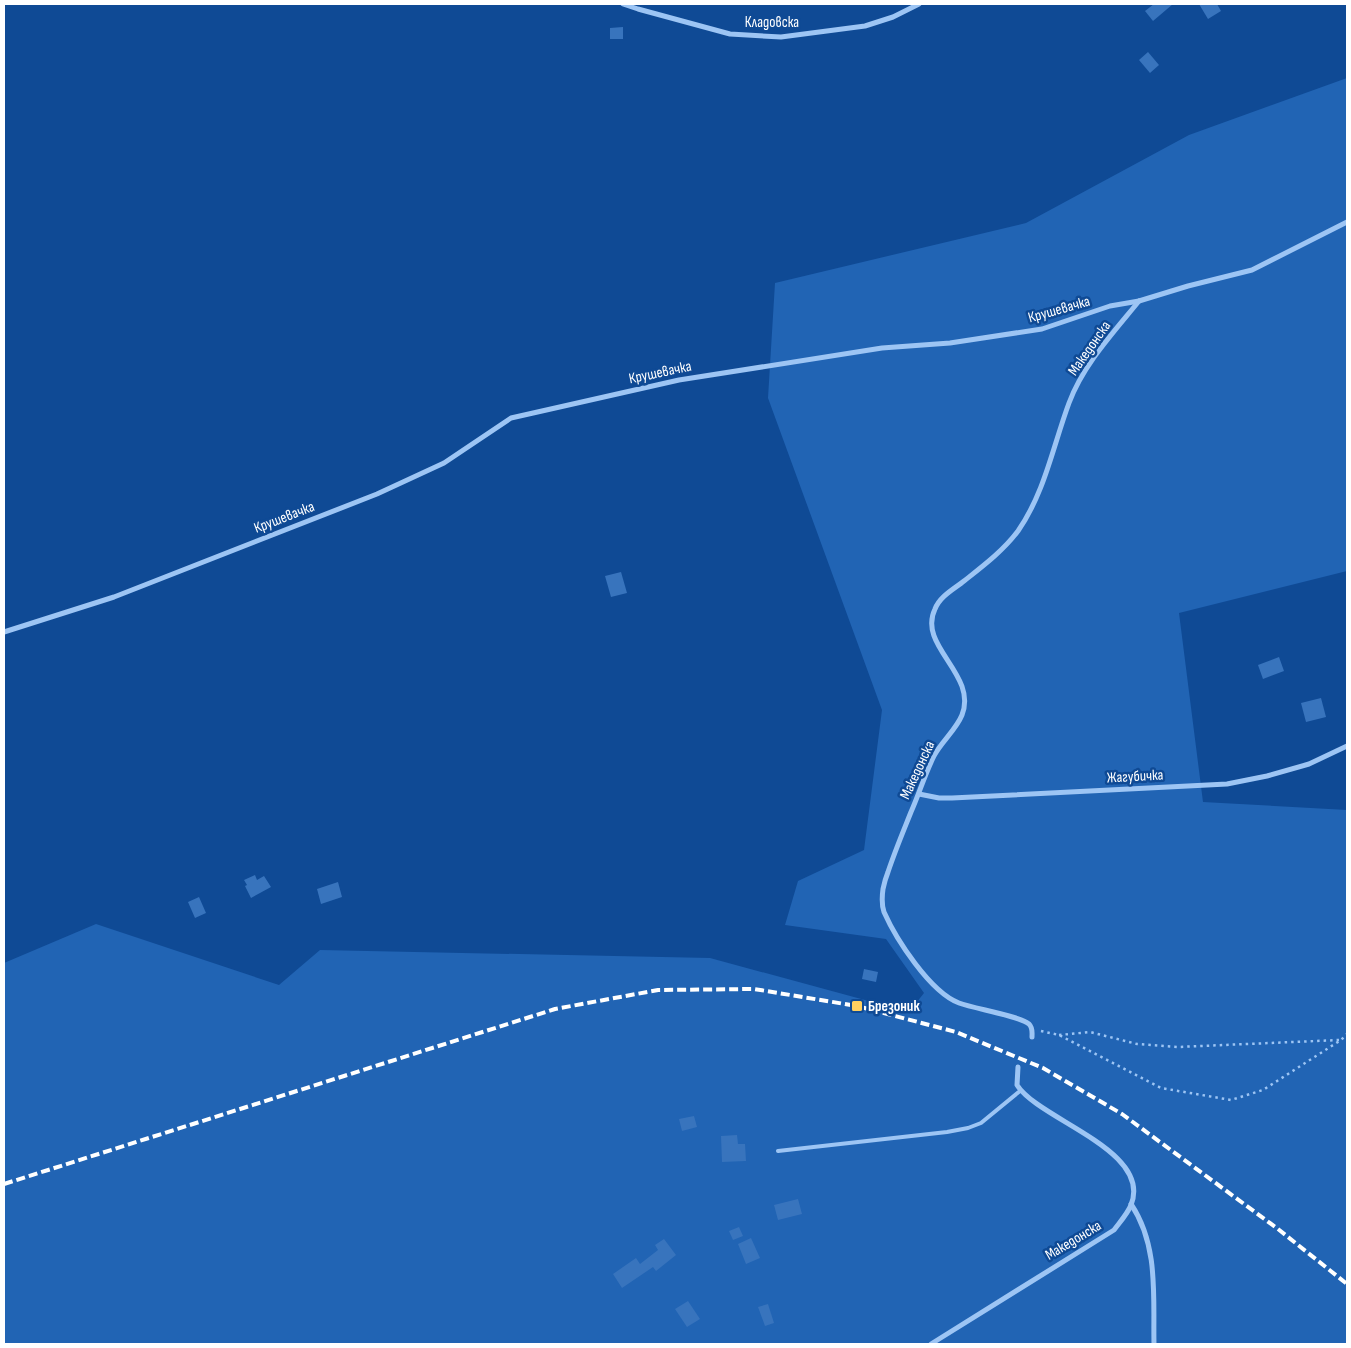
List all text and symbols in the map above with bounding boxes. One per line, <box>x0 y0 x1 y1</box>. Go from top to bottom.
street label: Кладовска <box>745 13 799 32</box>
street label: Крушевачка <box>1026 292 1093 327</box>
street label: Македонска <box>1064 317 1115 379</box>
street label: Крушевачка <box>627 357 693 388</box>
street label: Крушевачка <box>251 497 317 538</box>
street label: Македонска <box>896 738 939 802</box>
street label: Жагубичка <box>1106 766 1164 787</box>
place label: Брезоник <box>868 997 920 1016</box>
marker: Брезоник <box>850 999 864 1013</box>
street label: Македонска <box>1042 1216 1105 1265</box>

